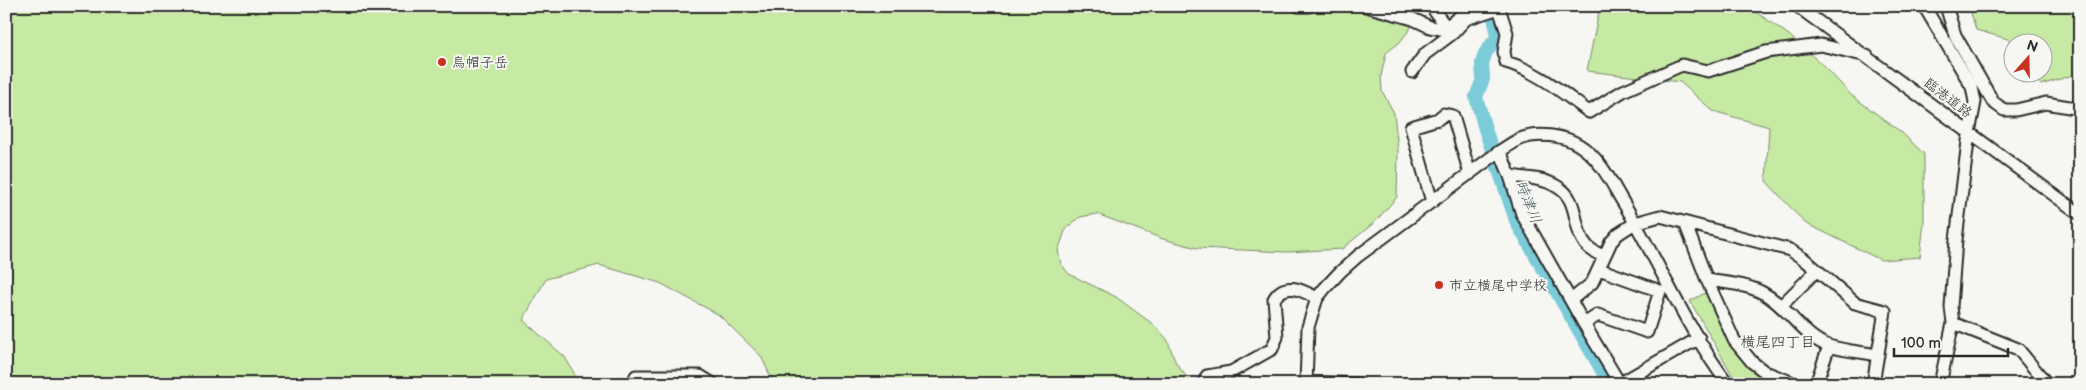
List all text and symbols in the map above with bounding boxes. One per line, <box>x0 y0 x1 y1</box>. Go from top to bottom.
north arrow <box>2004 32 2054 82</box>
text: N <box>2024 36 2040 56</box>
place label: 烏帽子岳 <box>452 54 508 71</box>
marker: 烏帽子岳 <box>436 56 448 68</box>
street label: 臨港道路 <box>1921 74 1975 122</box>
water label: 時津川 <box>1511 178 1545 226</box>
place label: 市立横尾中学校 <box>1449 277 1547 294</box>
marker: 市立横尾中学校 <box>1433 279 1445 291</box>
scale bar <box>1894 325 2007 357</box>
district label: 横尾四丁目 <box>1740 333 1816 352</box>
text: 100 m <box>1901 334 1941 353</box>

